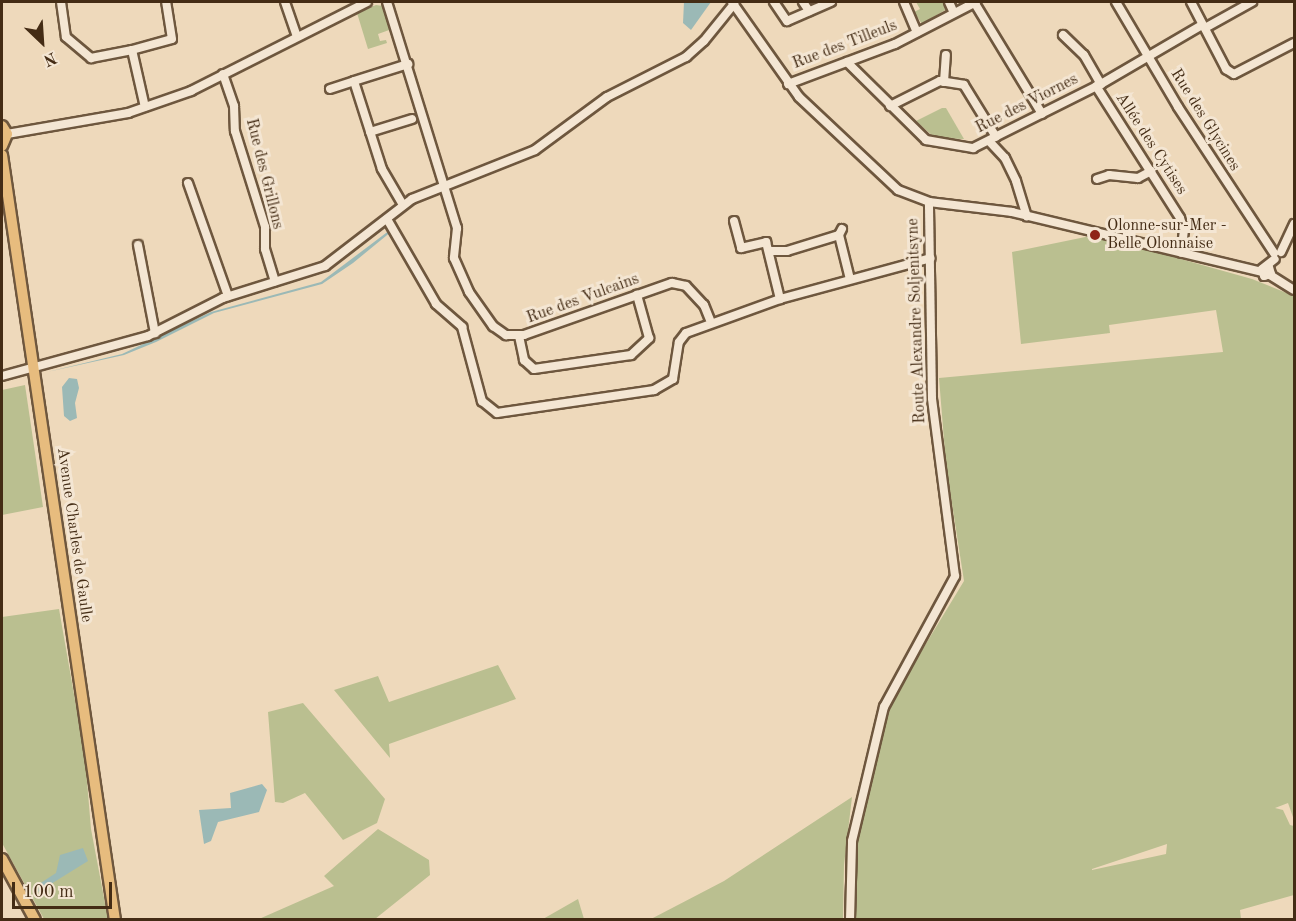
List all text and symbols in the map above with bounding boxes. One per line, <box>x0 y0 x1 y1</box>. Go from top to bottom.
north arrow <box>12 12 72 72</box>
street label: Rue des Tilleuls <box>790 16 900 74</box>
text: N <box>41 48 59 68</box>
street label: Rue des Glycines <box>1166 65 1244 175</box>
street label: Rue des Viornes <box>973 70 1081 138</box>
street label: Allée des Cytises <box>1111 89 1191 199</box>
street label: Rue des Grillons <box>241 117 287 231</box>
place label: Olonne-sur-Mer - Belle Olonnaise <box>1107 216 1227 254</box>
street label: Route Alexandre Soljenitsyne <box>904 218 930 424</box>
marker: Olonne-sur-Mer - Belle Olonnaise <box>1088 228 1102 242</box>
street label: Rue des Vulcains <box>524 270 642 328</box>
street label: Avenue Charles de Gaulle <box>52 446 96 624</box>
scale bar <box>15 870 116 908</box>
text: 100 m <box>23 883 74 901</box>

